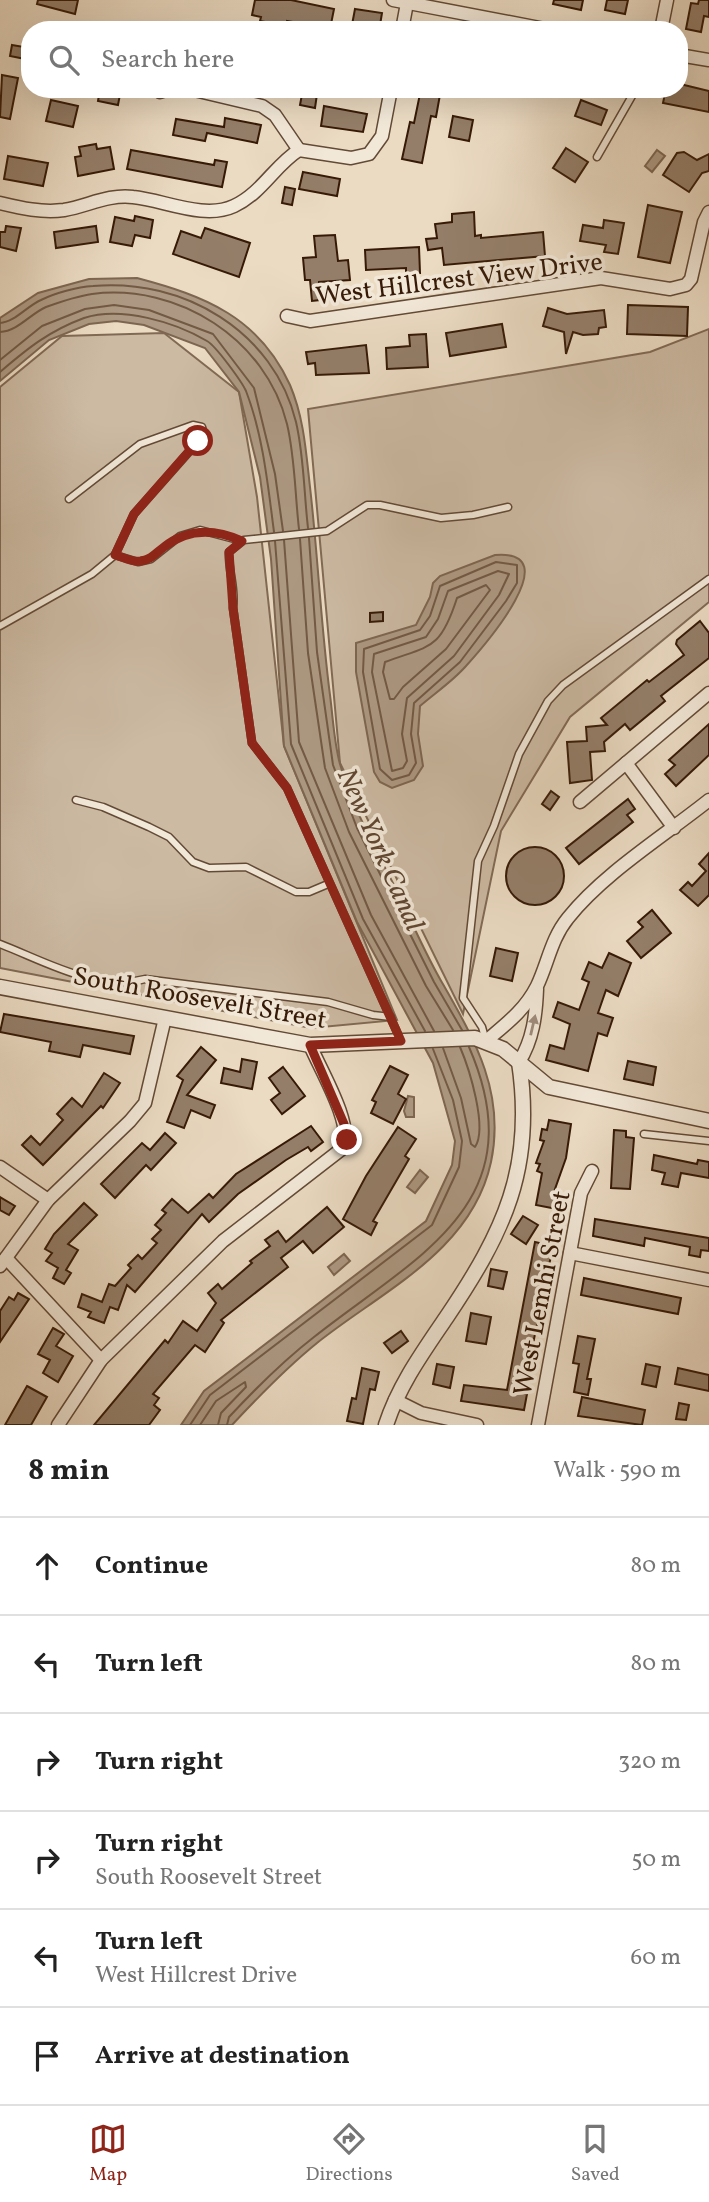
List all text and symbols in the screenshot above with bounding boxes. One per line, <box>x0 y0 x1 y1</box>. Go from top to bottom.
search box <box>21 21 688 98</box>
icon: search <box>45 41 83 79</box>
text: Search here <box>101 42 234 78</box>
street label: West Hillcrest View Drive <box>314 245 605 315</box>
route start <box>182 425 213 456</box>
water label: New York Canal <box>326 762 433 938</box>
street label: South Roosevelt Street <box>70 959 329 1039</box>
one-way arrow <box>528 1014 539 1036</box>
route end <box>331 1124 362 1155</box>
street label: West Lemhi Street <box>505 1188 581 1399</box>
text: 8 min <box>28 1450 110 1492</box>
text: Walk · 590 m <box>553 1455 681 1487</box>
icon: ahead <box>28 1547 66 1585</box>
text: Continue <box>95 1548 208 1584</box>
text: 80 m <box>631 1550 681 1582</box>
icon: left <box>28 1645 66 1683</box>
text: Turn left <box>95 1646 203 1682</box>
text: 80 m <box>631 1648 681 1680</box>
icon: right <box>28 1743 66 1781</box>
text: Turn right <box>95 1744 223 1780</box>
text: 320 m <box>618 1746 681 1778</box>
text: Turn right <box>95 1826 223 1862</box>
icon: right <box>28 1841 66 1879</box>
text: 50 m <box>632 1844 681 1876</box>
text: South Roosevelt Street <box>95 1862 322 1894</box>
text: Turn left <box>95 1924 203 1960</box>
icon: left <box>28 1939 66 1977</box>
text: 60 m <box>631 1942 681 1974</box>
text: West Hillcrest Drive <box>95 1960 297 1992</box>
icon: arrive <box>28 2037 66 2075</box>
text: Arrive at destination <box>95 2038 350 2074</box>
tab: Map <box>89 2120 127 2188</box>
tab: Directions <box>306 2120 393 2188</box>
tab: Saved <box>571 2120 620 2188</box>

